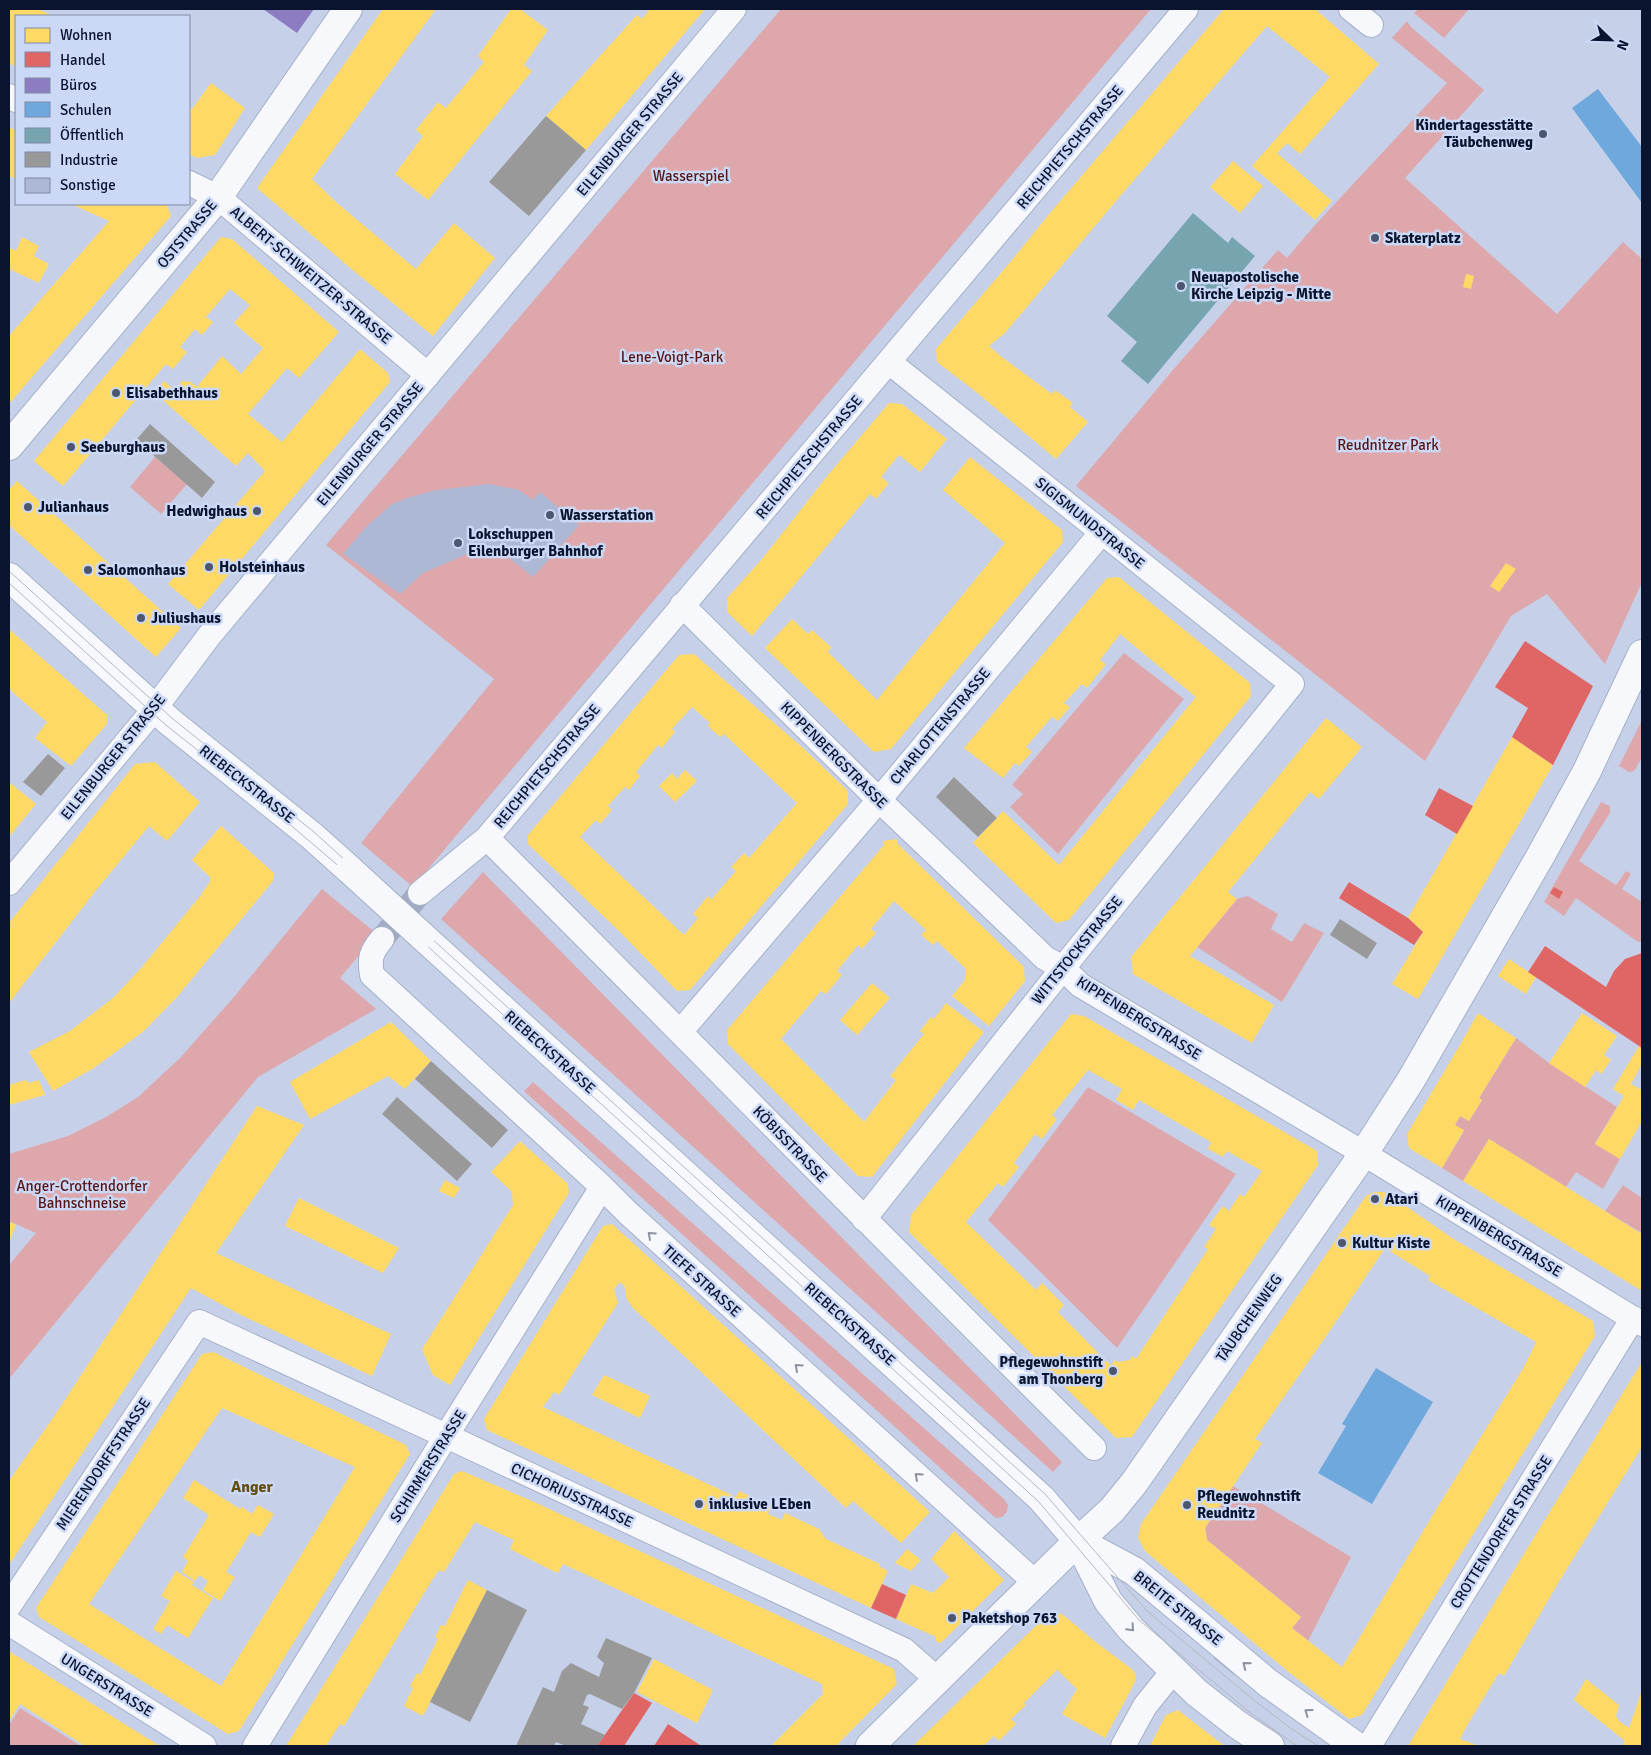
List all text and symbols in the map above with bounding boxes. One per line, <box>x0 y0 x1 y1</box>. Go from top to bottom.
legend <box>15 15 190 205</box>
north arrow <box>1586 15 1636 65</box>
text: Wohnen <box>60 26 112 44</box>
text: N <box>1613 37 1632 53</box>
text: Handel <box>60 51 106 69</box>
street label: EILENBURGER STRASSE <box>573 68 687 200</box>
text: Büros <box>60 76 97 94</box>
street label: REICHPIETSCHSTRASSE <box>1013 81 1127 213</box>
text: Schulen <box>60 101 112 119</box>
place label: Kindertagesstätte Täubchenweg <box>1415 116 1533 151</box>
text: Öffentlich <box>60 126 124 144</box>
marker: Kindertagesstätte Täubchenweg <box>1537 128 1549 140</box>
text: Industrie <box>60 151 118 169</box>
park label: Wasserspiel <box>653 167 729 185</box>
text: Sonstige <box>60 176 116 194</box>
street label: OSTSTRASSE <box>153 196 221 272</box>
street label: ALBERT-SCHWEITZER-STRASSE <box>227 202 395 348</box>
place label: Skaterplatz <box>1385 229 1461 247</box>
marker: Skaterplatz <box>1369 232 1381 244</box>
place label: Neuapostolische Kirche Leipzig - Mitte <box>1191 268 1331 303</box>
marker: Neuapostolische Kirche Leipzig - Mitte <box>1175 280 1187 292</box>
park label: Lene-Voigt-Park <box>621 348 724 366</box>
street label: EILENBURGER STRASSE <box>313 378 427 510</box>
place label: Elisabethhaus <box>126 384 218 402</box>
marker: Elisabethhaus <box>110 387 122 399</box>
street label: REICHPIETSCHSTRASSE <box>752 391 866 523</box>
park label: Reudnitzer Park <box>1337 436 1439 454</box>
place label: Seeburghaus <box>81 438 165 456</box>
marker: Seeburghaus <box>65 441 77 453</box>
street label: SIGISMUNDSTRASSE <box>1032 473 1148 573</box>
place label: Julianhaus <box>38 498 109 516</box>
marker: Julianhaus <box>22 501 34 513</box>
place label: Hedwighaus <box>166 502 247 520</box>
marker: Hedwighaus <box>251 505 263 517</box>
place label: Wasserstation <box>560 506 653 524</box>
marker: Wasserstation <box>544 509 556 521</box>
place label: Lokschuppen Eilenburger Bahnhof <box>468 525 604 560</box>
marker: Lokschuppen Eilenburger Bahnhof <box>452 537 464 549</box>
place label: Holsteinhaus <box>219 558 305 576</box>
place label: Salomonhaus <box>98 561 186 579</box>
marker: Holsteinhaus <box>203 561 215 573</box>
marker: Salomonhaus <box>82 564 94 576</box>
place label: Juliushaus <box>151 609 221 627</box>
marker: Juliushaus <box>135 612 147 624</box>
street label: CHARLOTTENSTRASSE <box>886 664 994 788</box>
street label: EILENBURGER STRASSE <box>57 691 169 823</box>
street label: KIPPENBERGSTRASSE <box>777 698 891 812</box>
street label: REICHPIETSCHSTRASSE <box>490 700 604 832</box>
street label: RIEBECKSTRASSE <box>196 741 298 827</box>
street label: WITTSTOCKSTRASSE <box>1028 892 1126 1008</box>
street label: KIPPENBERGSTRASSE <box>1073 972 1205 1064</box>
street label: RIEBECKSTRASSE <box>501 1006 599 1098</box>
street label: KÖBISSTRASSE <box>749 1102 831 1186</box>
park label: Anger-Crottendorfer Bahnschneise <box>16 1177 148 1212</box>
place label: Atari <box>1385 1190 1418 1208</box>
street label: KIPPENBERGSTRASSE <box>1433 1191 1565 1281</box>
marker: Atari <box>1369 1193 1381 1205</box>
one-way arrow <box>648 1231 657 1240</box>
place label: Kultur Kiste <box>1352 1234 1430 1252</box>
marker: Kultur Kiste <box>1336 1237 1348 1249</box>
street label: TIEFE STRASSE <box>659 1241 745 1321</box>
street label: TÄUBCHENWEG <box>1212 1271 1286 1365</box>
street label: RIEBECKSTRASSE <box>801 1278 899 1370</box>
place label: Pflegewohnstift am Thonberg <box>999 1353 1104 1388</box>
one-way arrow <box>794 1364 803 1373</box>
marker: Pflegewohnstift am Thonberg <box>1107 1365 1119 1377</box>
street label: MIERENDORFFSTRASSE <box>52 1394 154 1534</box>
street label: SCHIRMERSTRASSE <box>386 1406 470 1526</box>
street label: CROTTENDORFER STRASSE <box>1446 1452 1556 1612</box>
street label: CICHORIUSSTRASSE <box>508 1459 636 1531</box>
one-way arrow <box>914 1473 923 1482</box>
district label: Anger <box>231 1477 274 1497</box>
place label: Pflegewohnstift Reudnitz <box>1197 1487 1302 1522</box>
place label: inklusive LEben <box>709 1495 811 1513</box>
marker: inklusive LEben <box>693 1498 705 1510</box>
marker: Pflegewohnstift Reudnitz <box>1181 1499 1193 1511</box>
street label: BREITE STRASSE <box>1130 1567 1226 1649</box>
place label: Paketshop 763 <box>962 1609 1057 1627</box>
marker: Paketshop 763 <box>946 1612 958 1624</box>
one-way arrow <box>1125 1622 1134 1631</box>
street label: UNGERSTRASSE <box>57 1649 157 1721</box>
one-way arrow <box>1243 1661 1252 1670</box>
one-way arrow <box>1304 1709 1314 1718</box>

